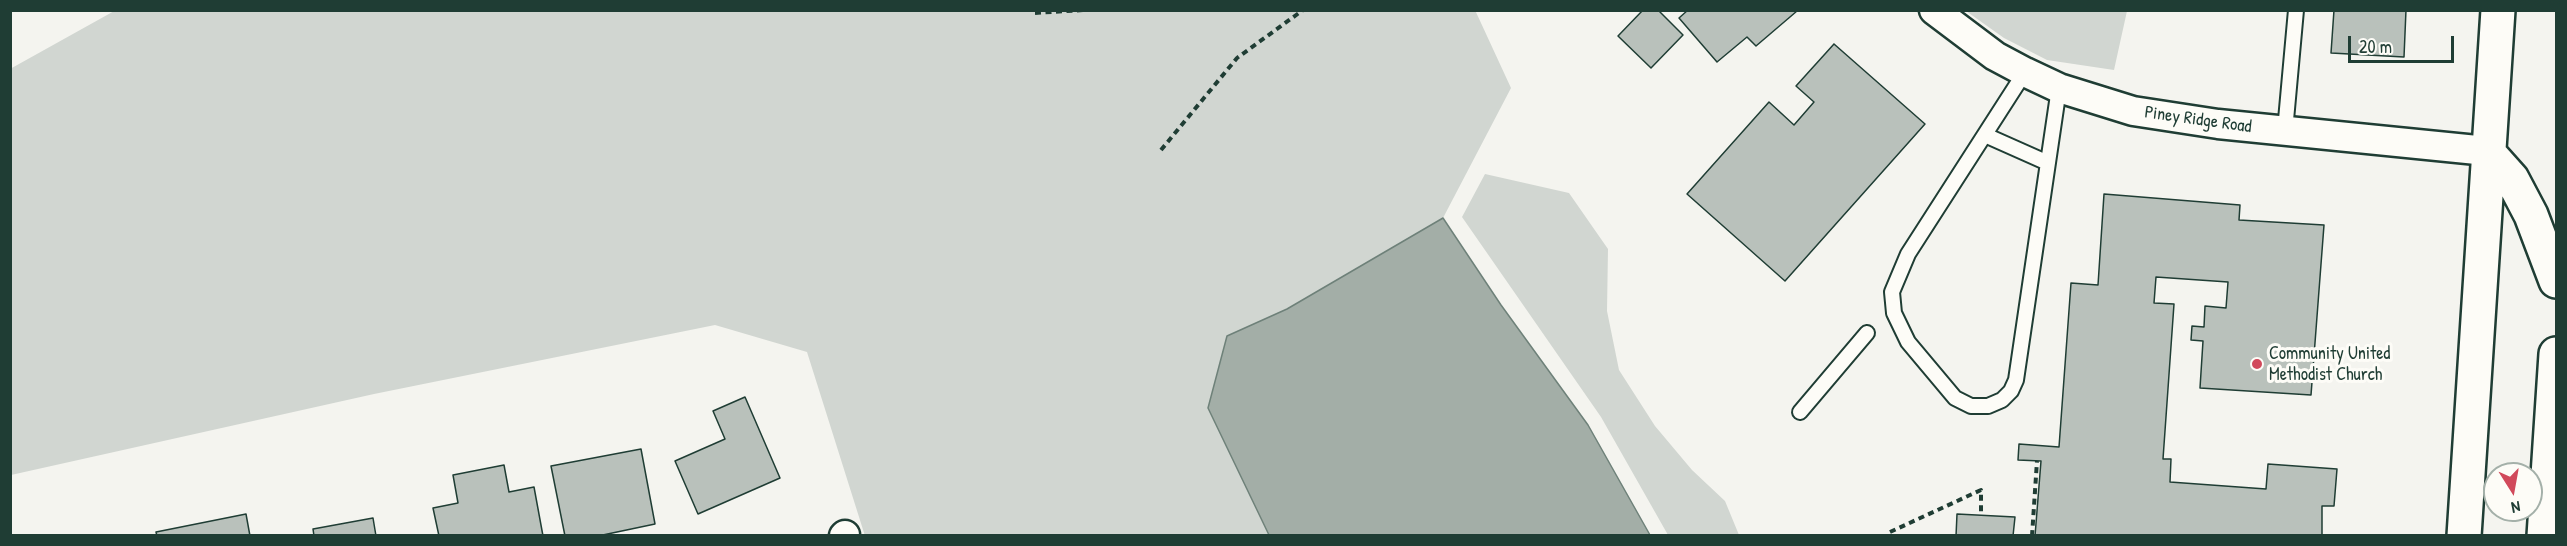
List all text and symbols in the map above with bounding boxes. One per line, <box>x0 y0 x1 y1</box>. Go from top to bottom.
scale bar <box>2351 24 2458 62</box>
text: 20 m <box>2359 34 2392 59</box>
street label: Piney Ridge Road <box>2143 102 2253 138</box>
place label: Community United Methodist Church <box>2269 343 2390 386</box>
marker: Community United Methodist Church <box>2250 357 2264 371</box>
north arrow <box>2483 462 2543 522</box>
text: N <box>2510 496 2522 519</box>

